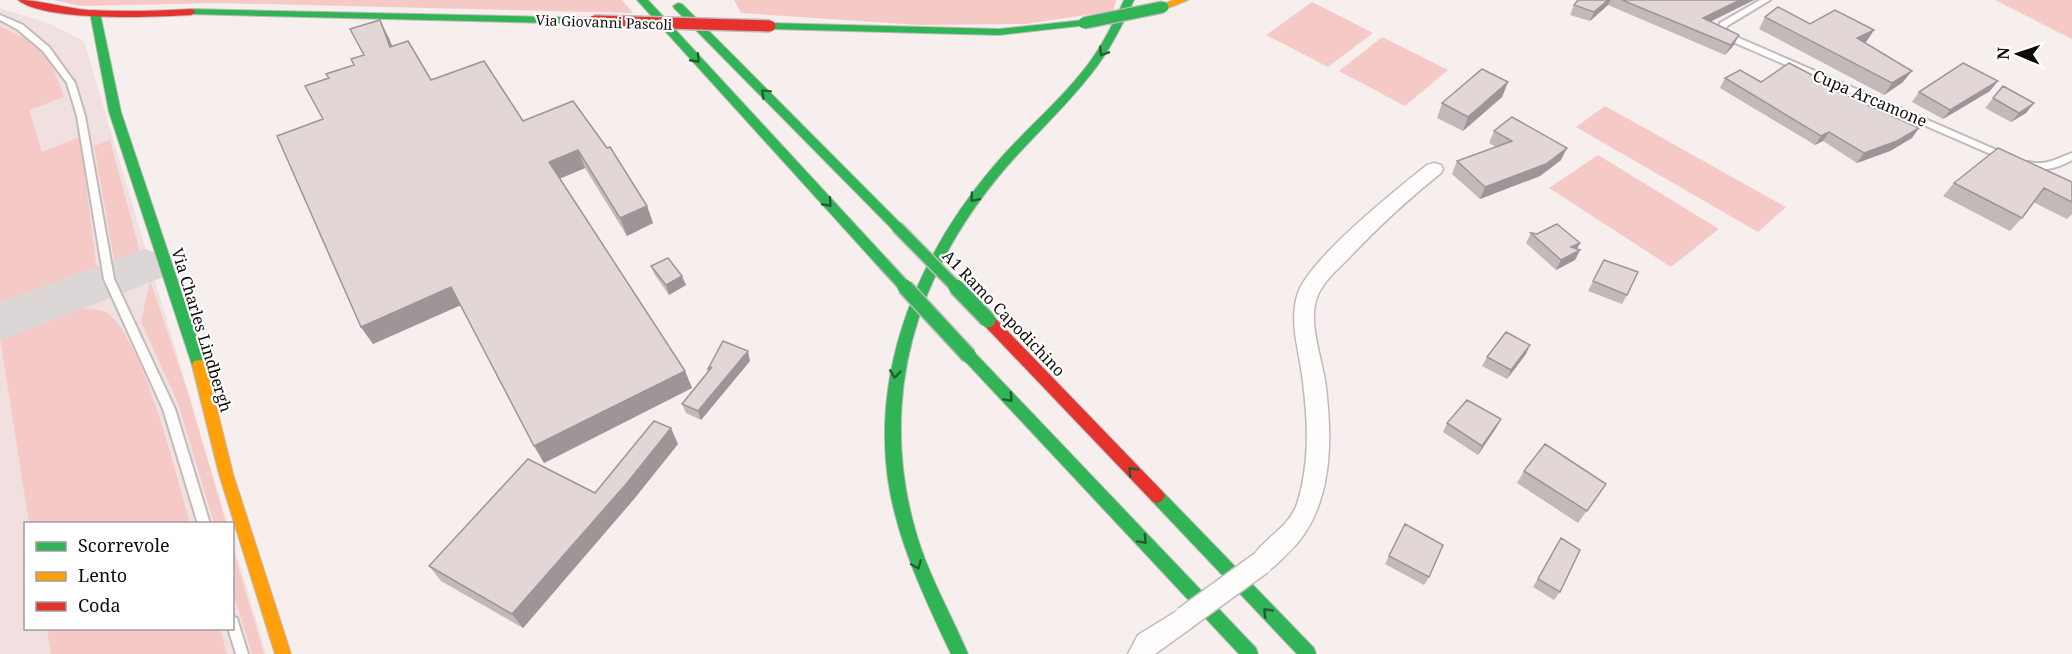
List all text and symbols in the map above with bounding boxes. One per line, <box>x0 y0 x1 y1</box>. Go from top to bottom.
street label: Via Giovanni Pascoli <box>535 10 673 34</box>
north arrow <box>1988 24 2048 84</box>
one-way arrow <box>1099 45 1110 56</box>
text: N <box>1992 46 2014 60</box>
one-way arrow <box>689 52 700 62</box>
street label: Cupa Arcamone <box>1810 64 1930 132</box>
one-way arrow <box>762 90 773 101</box>
one-way arrow <box>970 191 981 202</box>
one-way arrow <box>821 196 832 206</box>
street label: Via Charles Lindbergh <box>167 245 237 415</box>
street label: A1 Ramo Capodichino <box>938 245 1070 381</box>
one-way arrow <box>889 369 902 378</box>
one-way arrow <box>1002 392 1013 402</box>
one-way arrow <box>1128 467 1139 478</box>
legend <box>24 522 234 630</box>
text: Scorrevole <box>78 533 170 557</box>
one-way arrow <box>1136 534 1147 544</box>
one-way arrow <box>910 559 922 570</box>
text: Lento <box>78 563 127 587</box>
text: Coda <box>78 593 121 617</box>
one-way arrow <box>1263 608 1274 618</box>

